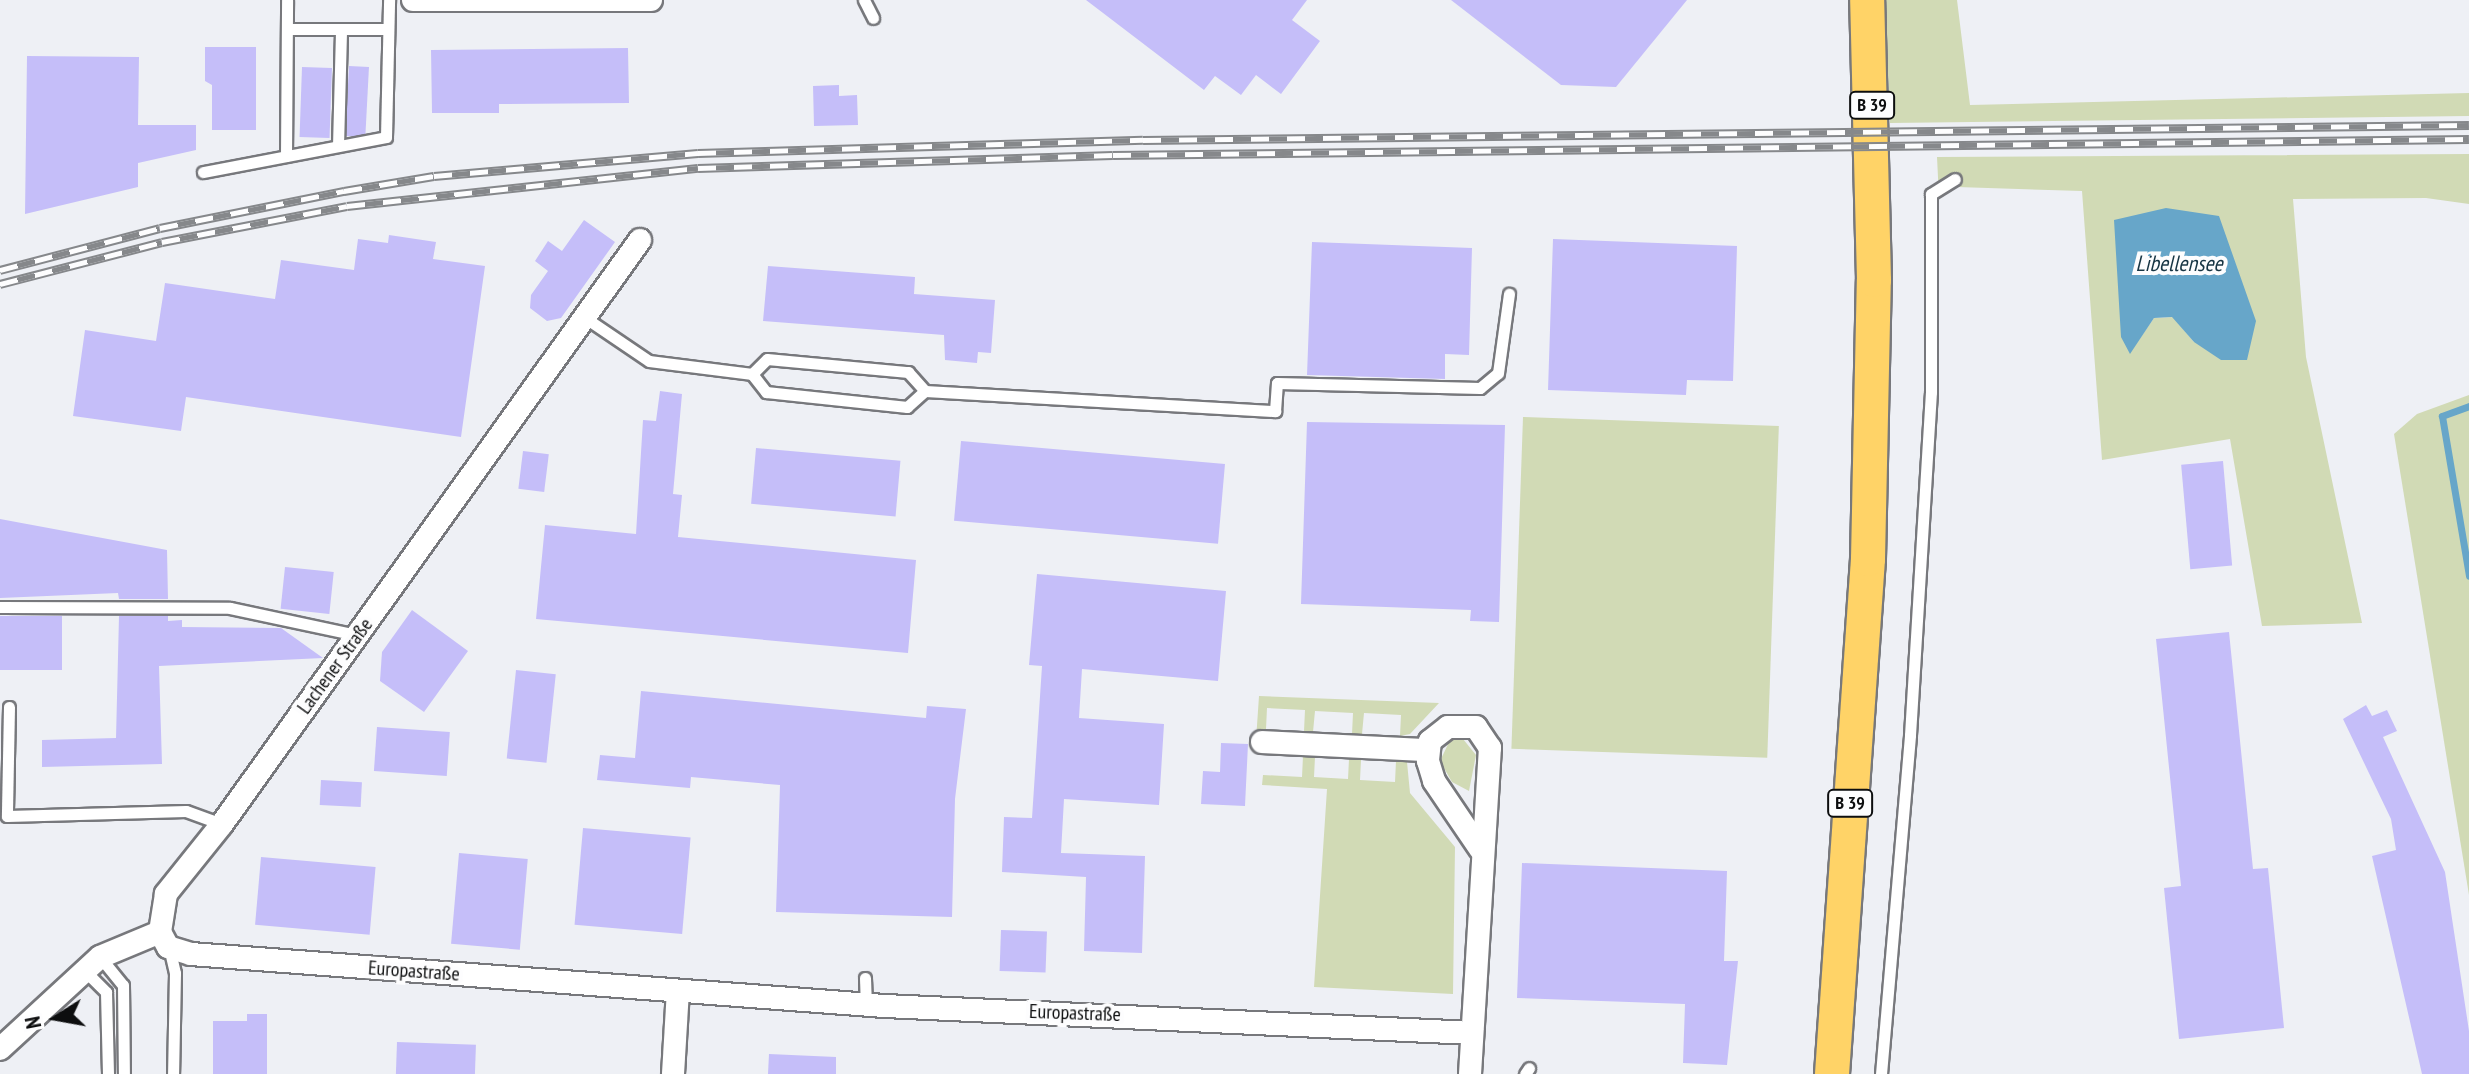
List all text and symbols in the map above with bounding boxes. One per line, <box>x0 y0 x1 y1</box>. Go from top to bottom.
road number: B 39 <box>1848 91 1896 119</box>
water label: Libellensee <box>2136 251 2222 277</box>
street label: Lachener Straße <box>292 613 378 719</box>
road number: B 39 <box>1826 789 1874 817</box>
street label: Europastraße <box>367 956 461 986</box>
north arrow <box>16 978 96 1058</box>
street label: Europastraße <box>1029 999 1121 1027</box>
text: N <box>18 1014 47 1031</box>

